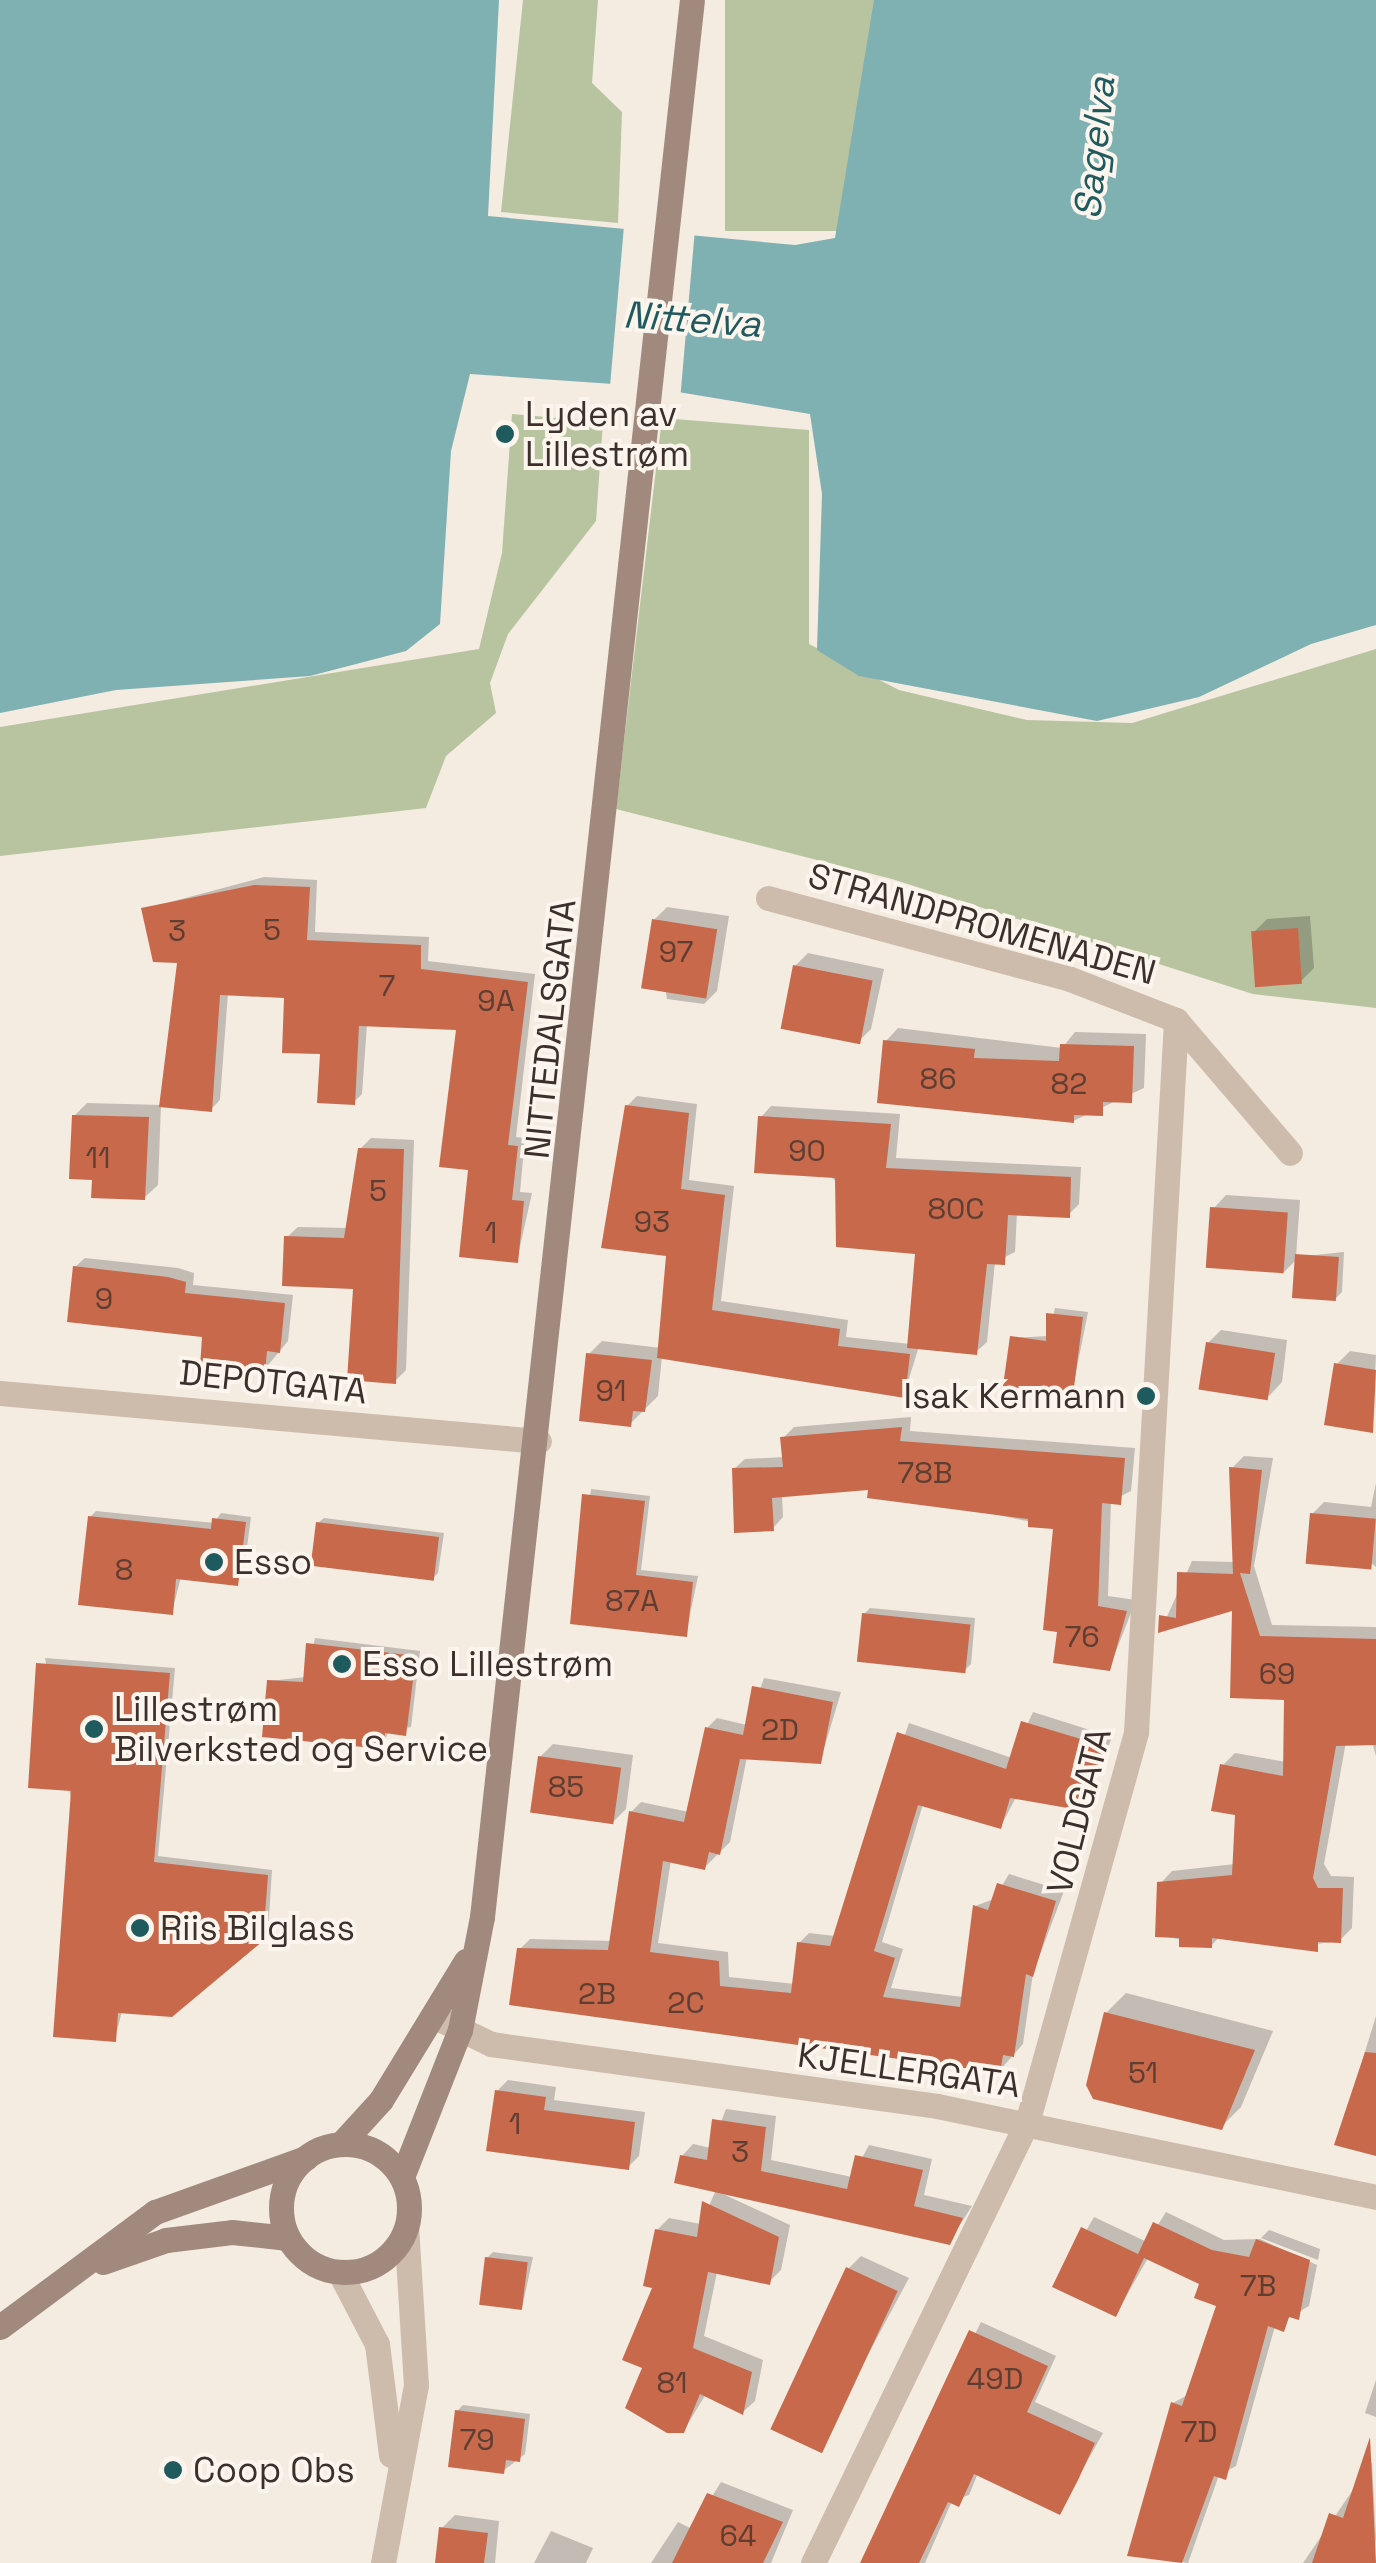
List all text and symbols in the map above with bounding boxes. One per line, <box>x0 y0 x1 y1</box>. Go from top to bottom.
water label: Sagelva <box>1065 75 1125 221</box>
water label: Nittelva <box>622 292 762 348</box>
place label: Lyden av Lillestrøm <box>525 393 689 475</box>
marker: Lyden av Lillestrøm <box>494 423 516 445</box>
street label: STRANDPROMENADEN <box>803 854 1161 994</box>
street label: NITTEDALSGATA <box>515 897 585 1161</box>
house number: 5 <box>263 912 281 948</box>
house number: 3 <box>168 913 186 949</box>
house number: 97 <box>659 934 693 970</box>
house number: 7 <box>379 968 395 1004</box>
house number: 9A <box>477 983 515 1019</box>
house number: 86 <box>919 1061 957 1097</box>
house number: 82 <box>1051 1066 1087 1102</box>
house number: 90 <box>788 1133 826 1169</box>
house number: 11 <box>85 1140 111 1176</box>
house number: 5 <box>369 1173 387 1209</box>
house number: 80C <box>927 1191 985 1227</box>
house number: 93 <box>634 1204 670 1240</box>
house number: 1 <box>485 1215 497 1251</box>
house number: 9 <box>95 1281 113 1317</box>
street label: DEPOTGATA <box>177 1351 369 1413</box>
house number: 91 <box>596 1373 626 1409</box>
place label: Isak Kermann <box>904 1375 1126 1417</box>
marker: Isak Kermann <box>1135 1385 1157 1407</box>
house number: 78B <box>897 1455 953 1491</box>
place label: Esso <box>234 1541 312 1583</box>
marker: Esso <box>203 1551 225 1573</box>
house number: 8 <box>115 1552 133 1588</box>
house number: 87A <box>605 1583 659 1619</box>
house number: 76 <box>1064 1619 1100 1655</box>
place label: Esso Lillestrøm <box>362 1643 613 1685</box>
marker: Esso Lillestrøm <box>331 1653 353 1675</box>
house number: 69 <box>1259 1656 1295 1692</box>
place label: Lillestrøm Bilverksted og Service <box>114 1688 488 1770</box>
house number: 2D <box>761 1712 799 1748</box>
marker: Lillestrøm Bilverksted og Service <box>83 1718 105 1740</box>
street label: VOLDGATA <box>1038 1724 1120 1898</box>
house number: 85 <box>548 1769 584 1805</box>
place label: Riis Bilglass <box>160 1907 355 1949</box>
marker: Riis Bilglass <box>129 1917 151 1939</box>
house number: 2B <box>578 1976 616 2012</box>
house number: 2C <box>667 1985 705 2021</box>
street label: KJELLERGATA <box>795 2034 1023 2106</box>
house number: 51 <box>1128 2055 1158 2091</box>
house number: 1 <box>509 2106 521 2142</box>
house number: 3 <box>731 2134 749 2170</box>
house number: 7B <box>1240 2268 1276 2304</box>
house number: 49D <box>967 2361 1023 2397</box>
house number: 81 <box>656 2365 688 2401</box>
house number: 7D <box>1181 2414 1217 2450</box>
house number: 79 <box>459 2422 495 2458</box>
place label: Coop Obs <box>193 2449 355 2491</box>
marker: Coop Obs <box>162 2459 184 2481</box>
house number: 64 <box>719 2518 757 2554</box>

